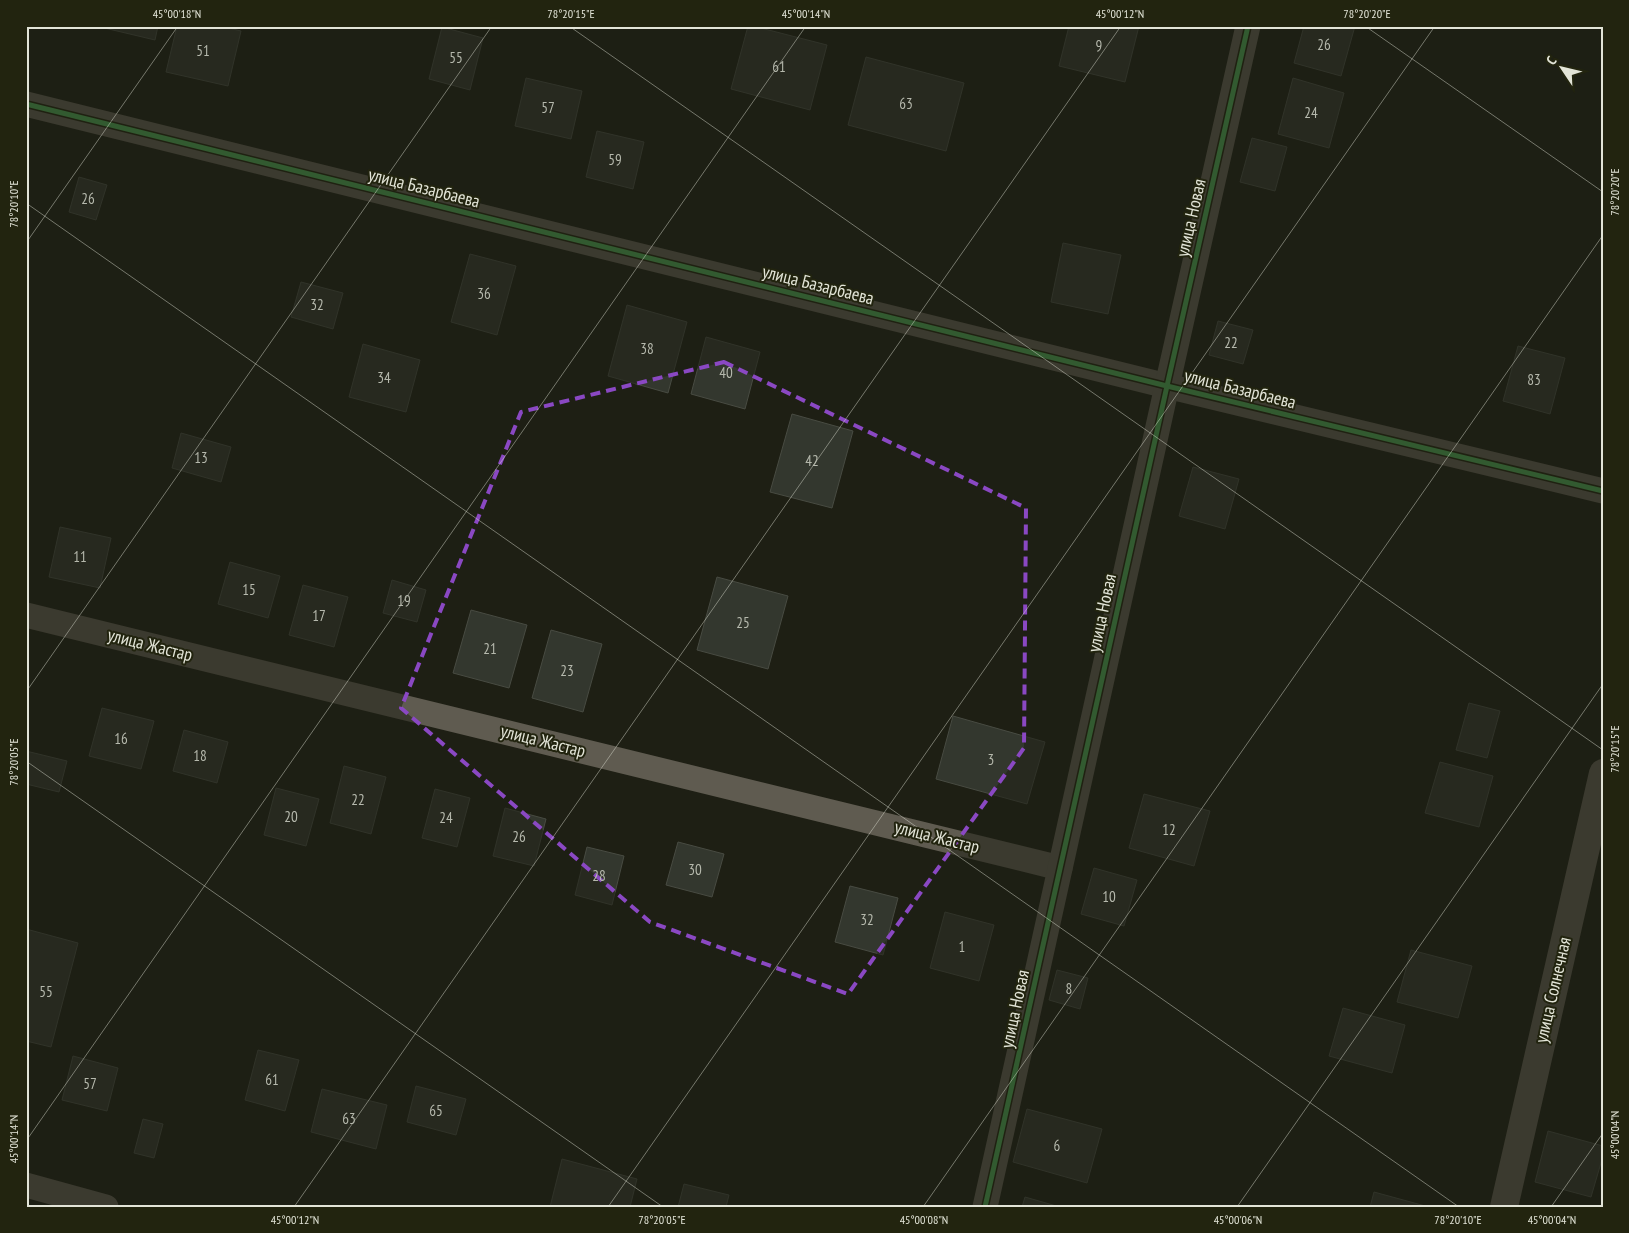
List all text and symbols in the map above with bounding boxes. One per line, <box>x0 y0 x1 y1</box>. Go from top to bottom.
text: 45°00'18"N <box>153 6 201 21</box>
text: 78°20'15"E <box>547 6 595 21</box>
text: 45°00'14"N <box>782 6 830 21</box>
text: 45°00'12"N <box>1096 6 1144 21</box>
text: 78°20'20"E <box>1343 6 1391 21</box>
house number: 26 <box>1317 35 1331 54</box>
house number: 9 <box>1096 36 1102 55</box>
house number: 51 <box>196 41 210 60</box>
north arrow <box>1536 42 1586 92</box>
house number: 55 <box>449 48 463 67</box>
text: С <box>1542 52 1561 68</box>
house number: 61 <box>772 57 786 76</box>
house number: 63 <box>899 94 913 113</box>
house number: 57 <box>541 98 555 117</box>
house number: 24 <box>1304 103 1318 122</box>
house number: 59 <box>608 150 622 169</box>
street label: улица Базарбаева <box>366 163 482 212</box>
text: 78°20'20"E <box>1607 168 1622 216</box>
street label: улица Новая <box>1170 176 1211 259</box>
text: 78°20'10"E <box>6 180 21 228</box>
house number: 26 <box>81 189 95 208</box>
street label: улица Базарбаева <box>760 260 876 309</box>
house number: 36 <box>477 284 491 303</box>
house number: 32 <box>310 295 324 314</box>
house number: 22 <box>1224 333 1238 352</box>
house number: 38 <box>640 339 654 358</box>
house number: 40 <box>719 363 733 382</box>
street label: улица Базарбаева <box>1182 364 1298 413</box>
house number: 34 <box>377 368 391 387</box>
house number: 83 <box>1527 370 1541 389</box>
house number: 13 <box>194 448 208 467</box>
house number: 42 <box>805 451 819 470</box>
house number: 11 <box>73 547 87 566</box>
street label: улица Новая <box>1082 572 1121 654</box>
house number: 15 <box>242 580 256 599</box>
house number: 19 <box>397 591 411 610</box>
house number: 17 <box>312 606 326 625</box>
house number: 25 <box>736 613 750 632</box>
street label: улица Жастар <box>105 623 195 666</box>
house number: 21 <box>483 639 497 658</box>
house number: 23 <box>560 661 574 680</box>
street label: улица Жастар <box>498 719 588 762</box>
text: 78°20'15"E <box>1607 725 1622 773</box>
house number: 16 <box>114 729 128 748</box>
text: 78°20'05"E <box>6 738 21 786</box>
house number: 18 <box>193 746 207 765</box>
house number: 3 <box>988 750 994 769</box>
house number: 22 <box>351 790 365 809</box>
house number: 20 <box>284 807 298 826</box>
house number: 24 <box>439 808 453 827</box>
street label: улица Жастар <box>892 815 982 858</box>
house number: 12 <box>1162 820 1176 839</box>
house number: 26 <box>512 827 526 846</box>
house number: 30 <box>688 860 702 879</box>
house number: 28 <box>592 866 606 885</box>
house number: 10 <box>1102 887 1116 906</box>
house number: 32 <box>860 910 874 929</box>
street label: улица Солнечная <box>1529 935 1576 1045</box>
house number: 1 <box>959 937 965 956</box>
street label: улица Новая <box>995 968 1034 1050</box>
house number: 8 <box>1066 979 1072 998</box>
house number: 55 <box>39 982 53 1001</box>
house number: 61 <box>265 1070 279 1089</box>
house number: 57 <box>83 1074 97 1093</box>
house number: 65 <box>429 1101 443 1120</box>
house number: 63 <box>342 1109 356 1128</box>
text: 45°00'04"N <box>1607 1111 1622 1159</box>
text: 45°00'14"N <box>6 1115 21 1163</box>
house number: 6 <box>1054 1136 1061 1155</box>
text: 45°00'12"N <box>271 1212 319 1227</box>
text: 78°20'05"E <box>638 1212 686 1227</box>
text: 45°00'08"N <box>900 1212 948 1227</box>
text: 45°00'06"N <box>1214 1212 1262 1227</box>
text: 78°20'10"E <box>1434 1212 1482 1227</box>
text: 45°00'04"N <box>1528 1212 1576 1227</box>

